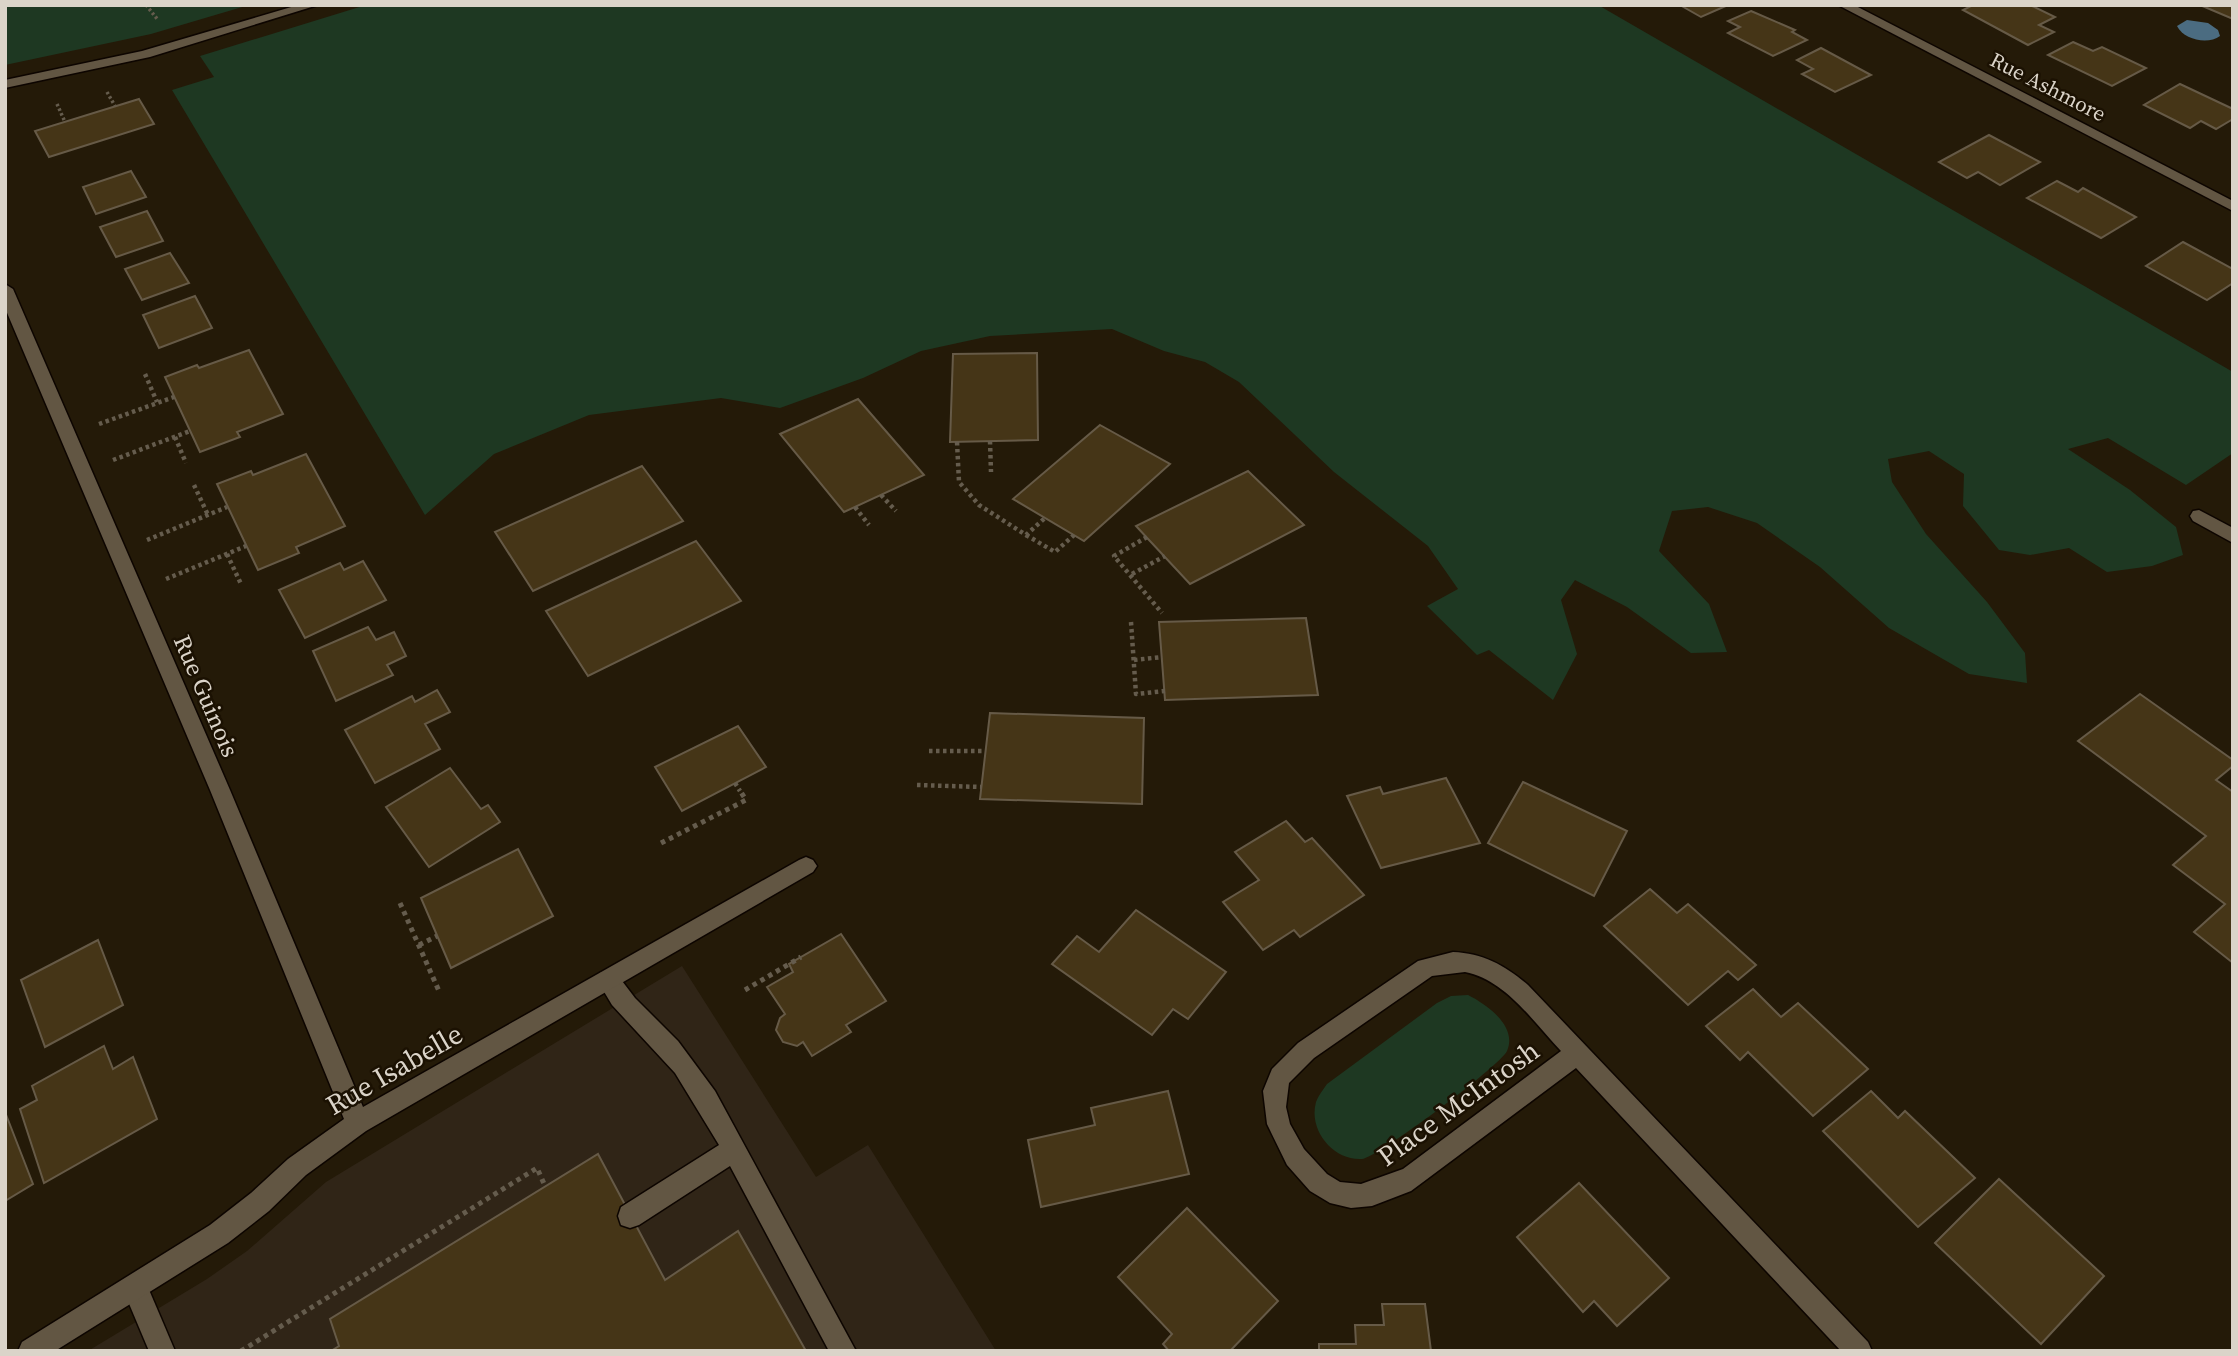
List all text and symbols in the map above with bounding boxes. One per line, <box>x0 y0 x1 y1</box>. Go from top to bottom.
street label: Rue Ashmore <box>1985 45 2111 128</box>
street label: Rue Guinois <box>166 630 247 762</box>
street label: Rue Isabelle <box>319 1015 469 1123</box>
street label: Place McIntosh <box>1369 1031 1547 1175</box>

